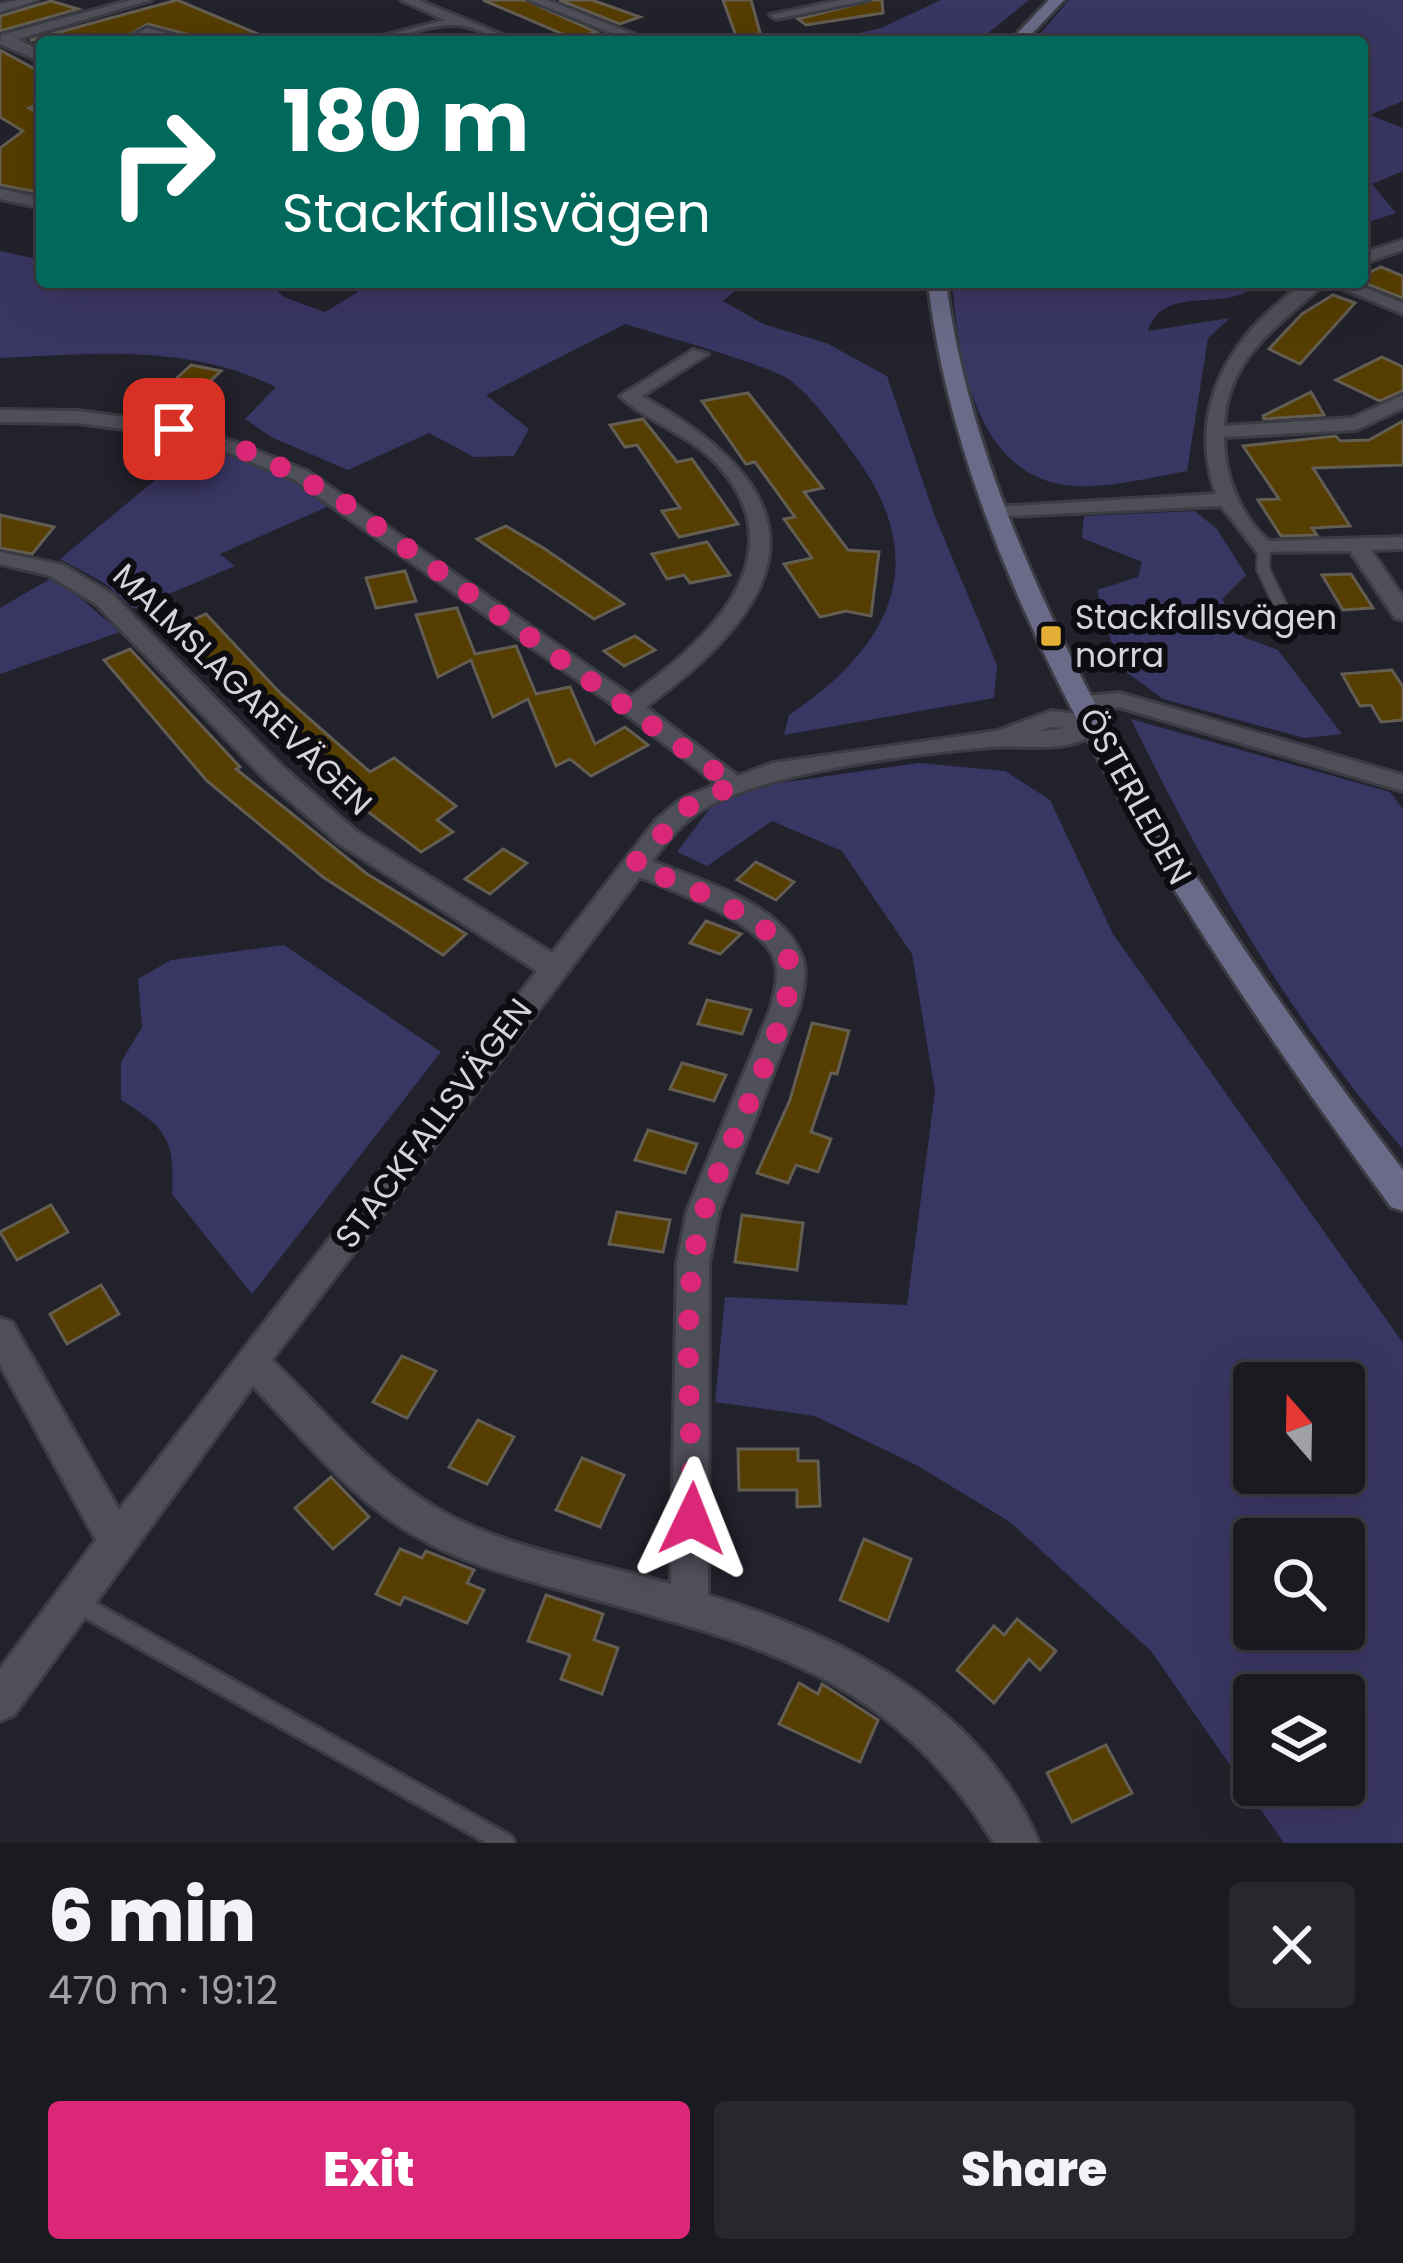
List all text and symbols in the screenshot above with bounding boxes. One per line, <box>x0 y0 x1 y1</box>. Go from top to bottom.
text: 180 m <box>282 63 530 180</box>
icon: right <box>84 84 240 240</box>
text: Stackfallsvägen <box>282 175 711 251</box>
pin <box>123 378 225 480</box>
icon: arrive <box>141 396 207 462</box>
street label: MALMSLAGAREVÄGEN <box>102 553 383 826</box>
place label: Stackfallsvägen norra <box>1075 594 1337 679</box>
marker: Stackfallsvägen norra <box>1038 623 1064 649</box>
street label: ÖSTERLEDEN <box>1068 700 1203 893</box>
street label: STACKFALLSVÄGEN <box>324 989 543 1258</box>
north arrow <box>1233 1362 1365 1494</box>
map controls <box>1233 1362 1365 1806</box>
position arrow <box>629 1456 755 1582</box>
button: search <box>1233 1518 1365 1650</box>
button: layers <box>1233 1674 1365 1806</box>
text: 6 min <box>48 1865 256 1966</box>
button: close <box>1229 1882 1355 2008</box>
text: 470 m · 19:12 <box>48 1963 278 2018</box>
button: Exit <box>48 2101 690 2239</box>
button: Share <box>714 2101 1355 2239</box>

